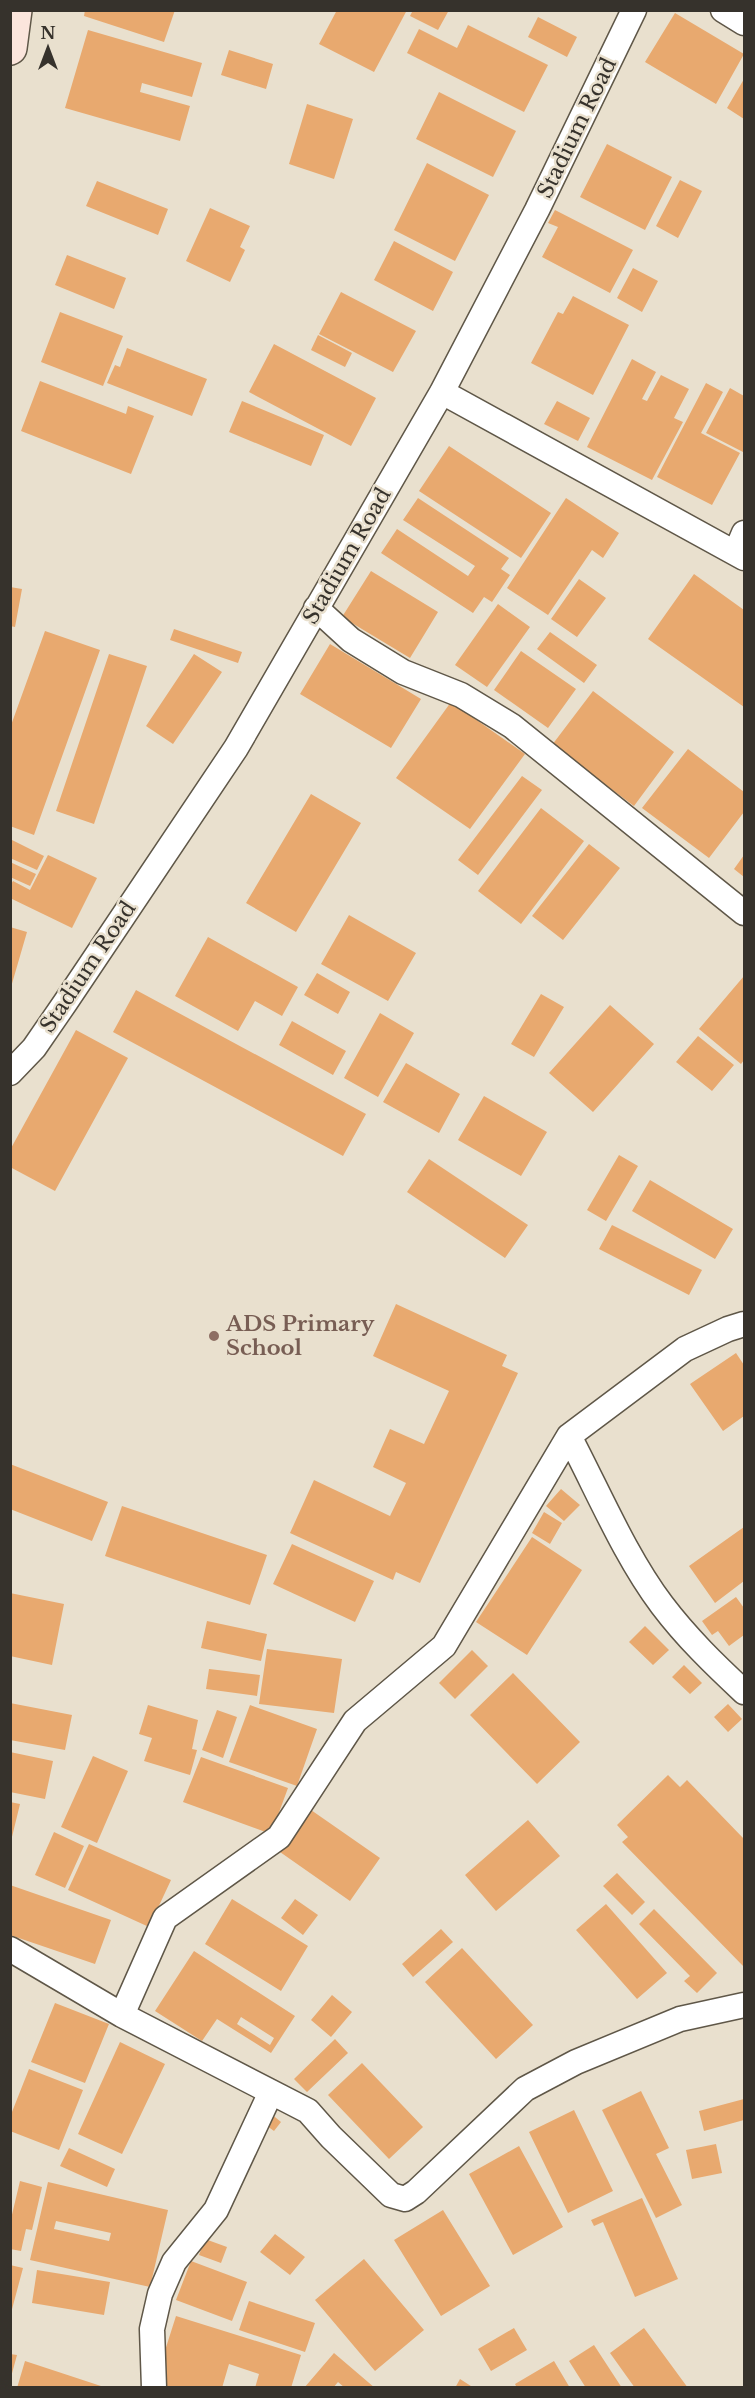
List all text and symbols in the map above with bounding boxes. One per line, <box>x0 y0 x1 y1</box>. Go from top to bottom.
north arrow <box>18 18 78 78</box>
text: N <box>40 23 56 43</box>
street label: Stadium Road <box>532 54 622 202</box>
street label: Stadium Road <box>298 483 396 629</box>
street label: Stadium Road <box>34 896 142 1038</box>
place label: ADS Primary School <box>225 1311 375 1361</box>
marker: ADS Primary School <box>207 1329 221 1343</box>

